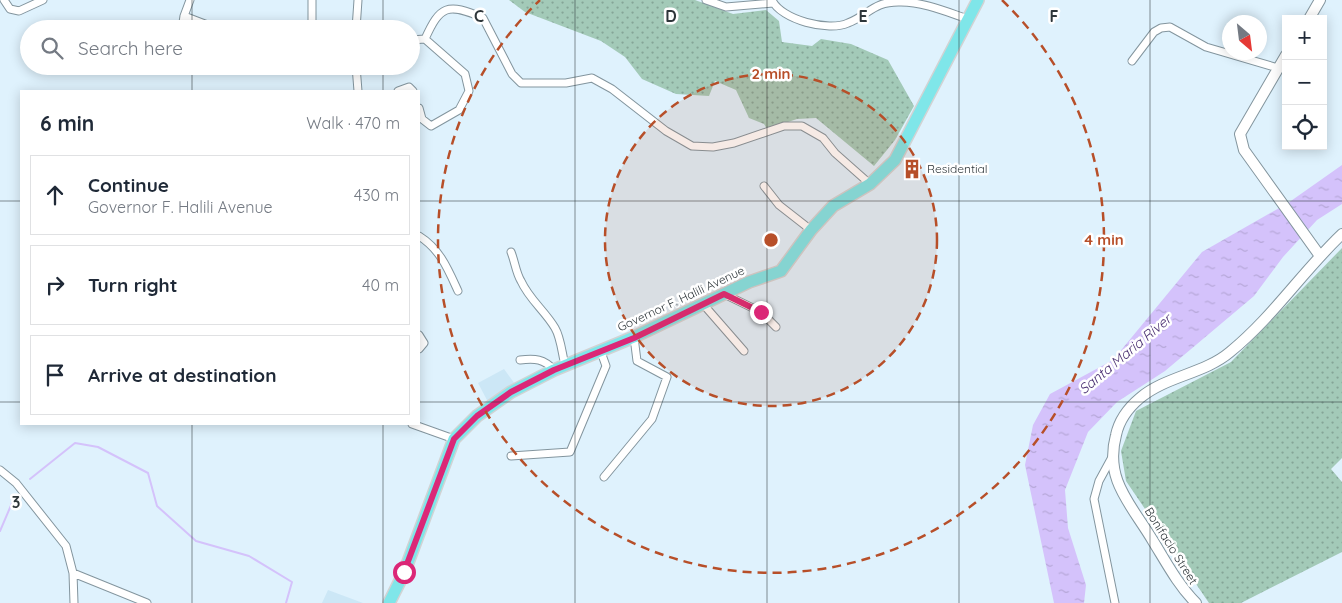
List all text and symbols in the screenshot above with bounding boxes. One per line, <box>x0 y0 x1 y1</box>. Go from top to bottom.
text: C <box>474 6 484 26</box>
text: D <box>665 6 677 26</box>
text: E <box>858 6 868 26</box>
text: F <box>1050 6 1059 26</box>
north arrow <box>1222 15 1267 60</box>
map controls <box>1282 15 1327 150</box>
button: + <box>1282 15 1327 60</box>
search box <box>20 20 420 75</box>
icon: search <box>38 34 66 62</box>
text: Search here <box>78 36 183 60</box>
button: − <box>1282 60 1327 105</box>
text: 2 min <box>751 64 791 83</box>
button: locate <box>1282 105 1327 150</box>
text: 6 min <box>40 110 94 136</box>
text: Walk · 470 m <box>306 113 400 133</box>
building icon: Residential <box>901 158 923 180</box>
place label: Residential <box>927 161 988 176</box>
text: Continue <box>88 173 169 197</box>
icon: ahead <box>41 181 69 209</box>
text: 430 m <box>354 185 399 205</box>
text: Governor F. Halili Avenue <box>88 197 273 217</box>
text: 4 min <box>1084 230 1124 249</box>
centre of rings <box>762 231 780 249</box>
street label: Governor F. Halili Avenue <box>615 262 747 335</box>
icon: right <box>41 271 69 299</box>
text: Turn right <box>88 273 177 297</box>
text: 40 m <box>362 275 399 295</box>
route end <box>750 301 773 324</box>
water label: Santa Maria River <box>1075 309 1176 398</box>
icon: arrive <box>41 361 69 389</box>
text: Arrive at destination <box>88 363 277 387</box>
text: 3 <box>12 492 20 512</box>
street label: Bonifacio Street <box>1142 504 1201 587</box>
route start <box>393 561 416 584</box>

